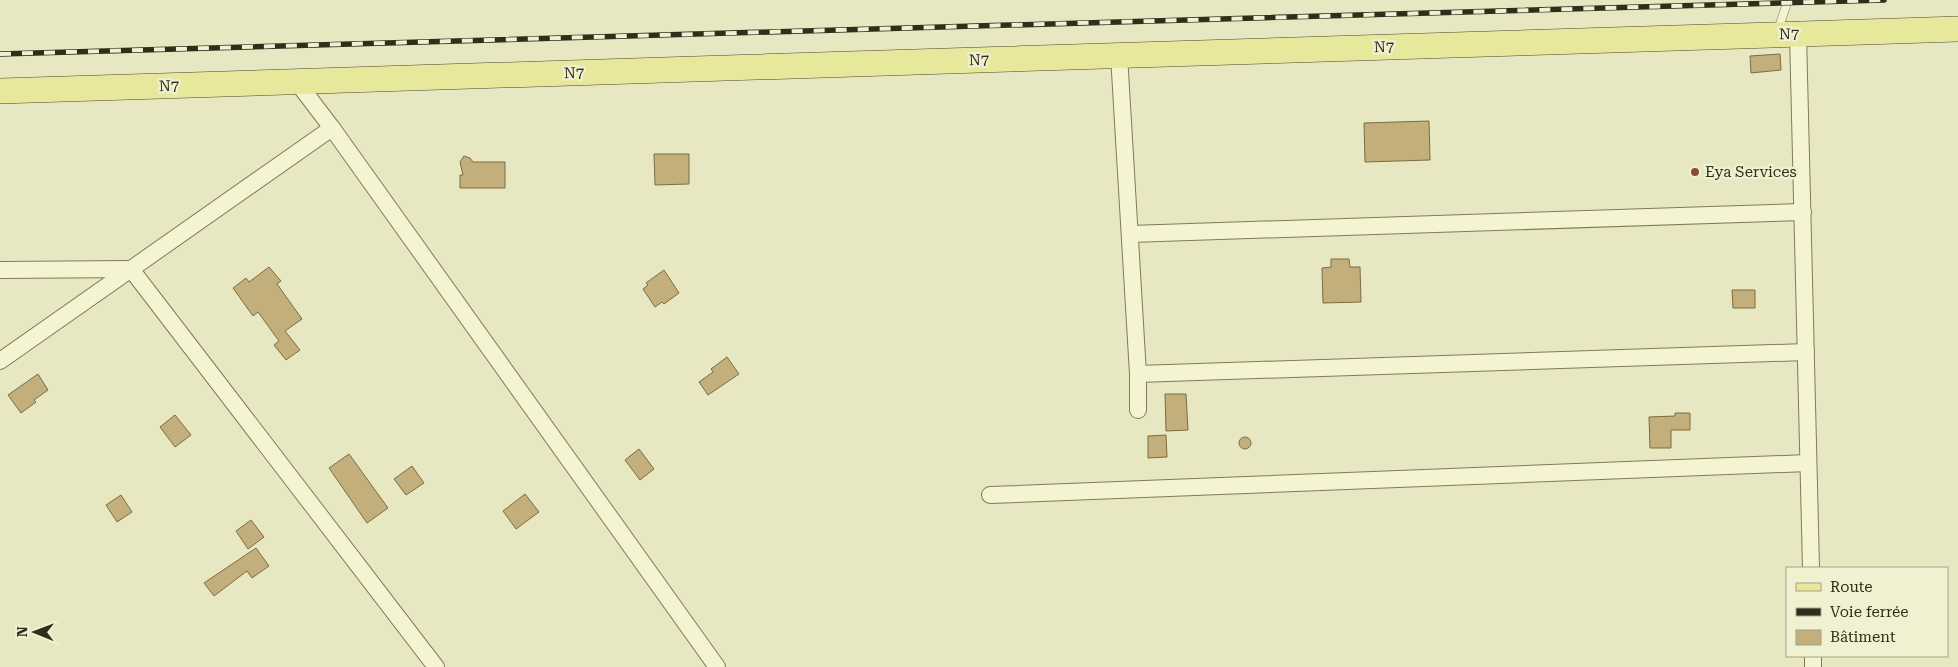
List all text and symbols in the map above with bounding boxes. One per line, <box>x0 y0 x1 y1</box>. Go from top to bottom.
street label: N7 <box>1779 25 1799 43</box>
street label: N7 <box>1373 38 1395 56</box>
street label: N7 <box>968 51 990 69</box>
street label: N7 <box>563 64 585 82</box>
street label: N7 <box>158 77 180 95</box>
place label: Eya Services <box>1705 163 1797 181</box>
marker: Eya Services <box>1689 166 1701 178</box>
legend <box>1786 567 1948 657</box>
text: Route <box>1830 578 1872 596</box>
text: Voie ferrée <box>1830 603 1908 621</box>
north arrow <box>10 607 60 657</box>
text: N <box>14 626 30 637</box>
text: Bâtiment <box>1830 628 1896 646</box>

